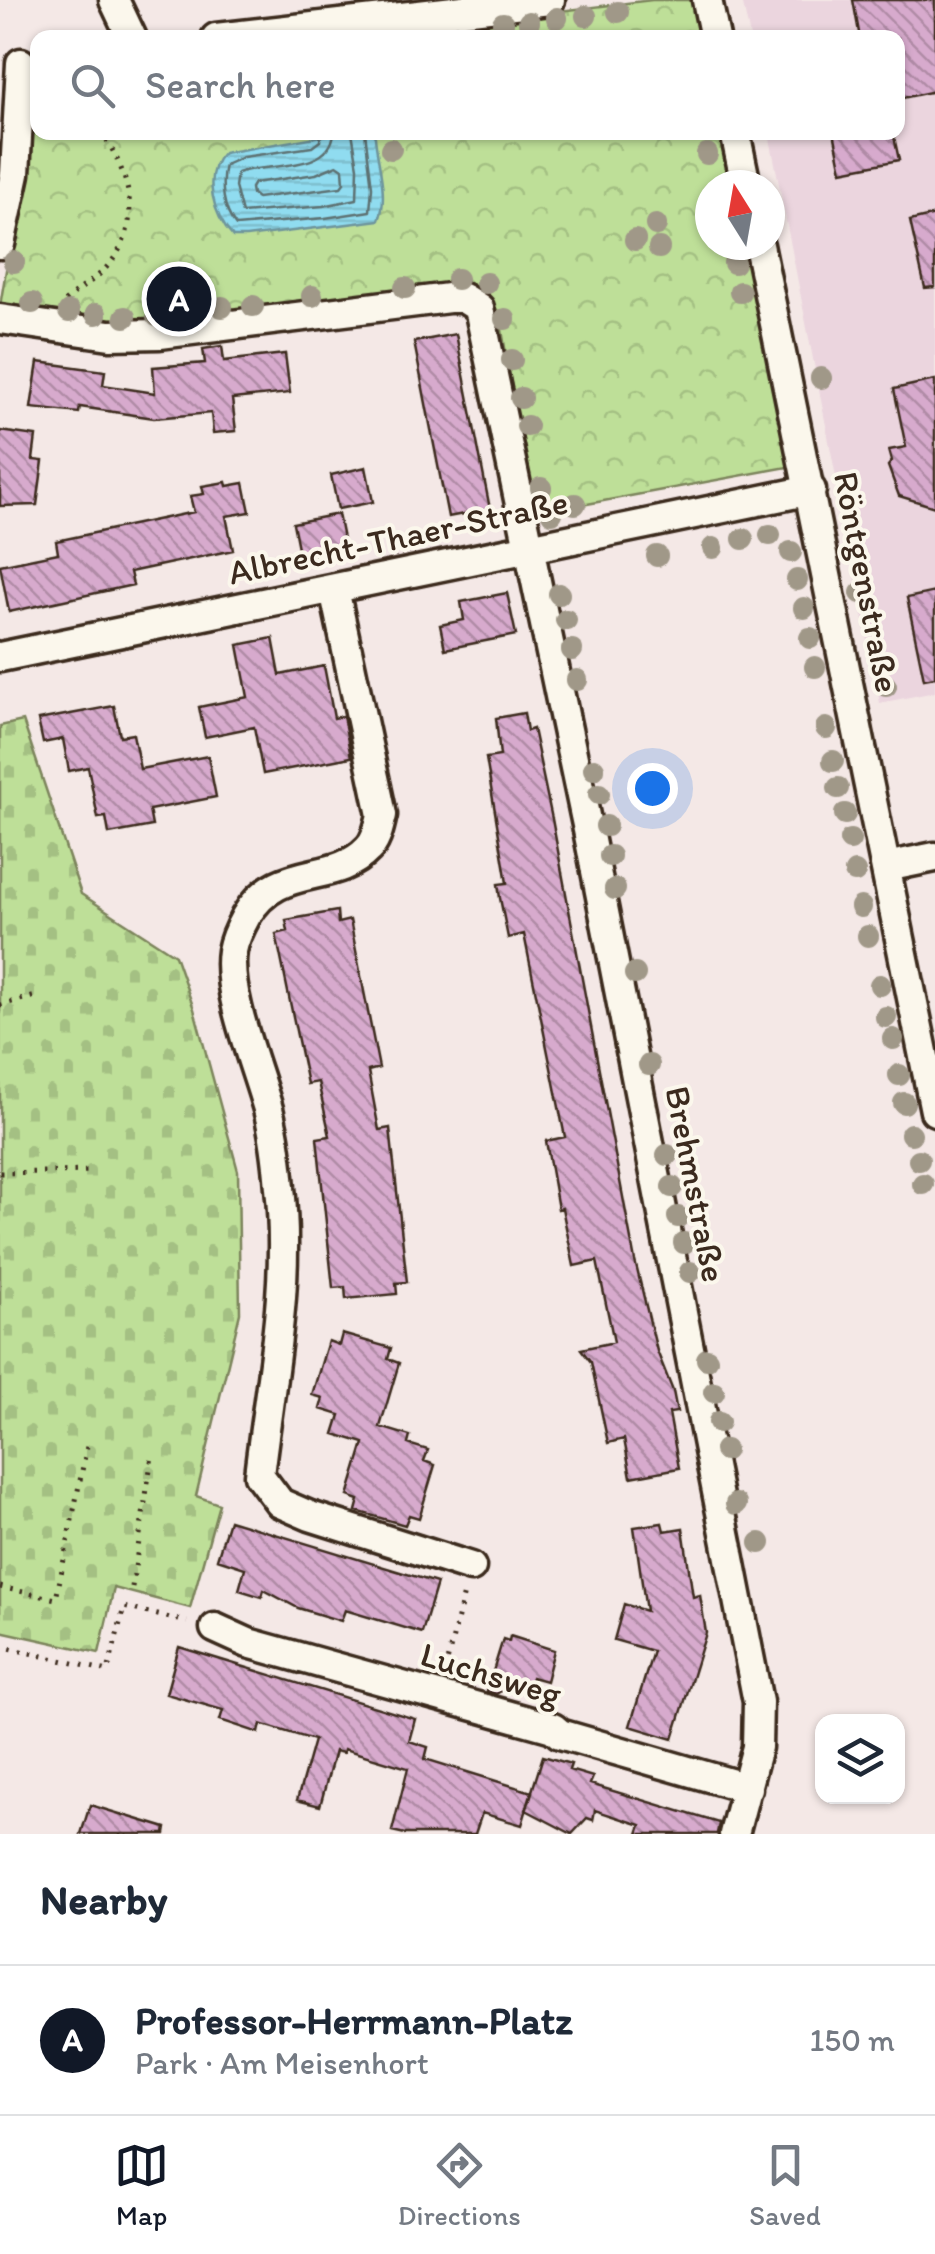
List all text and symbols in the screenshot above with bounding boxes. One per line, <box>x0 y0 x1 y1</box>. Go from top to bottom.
search box <box>30 30 905 140</box>
icon: search <box>65 58 120 113</box>
text: Search here <box>145 62 336 108</box>
north arrow <box>695 170 785 260</box>
pin: A <box>146 262 212 336</box>
street label: Röntgenstraße <box>825 468 909 696</box>
street label: Albrecht-Thaer-Straße <box>224 480 572 594</box>
your location <box>627 763 678 814</box>
street label: Brehmstraße <box>656 1082 736 1286</box>
street label: Luchsweg <box>416 1633 567 1715</box>
map controls <box>815 1714 905 1804</box>
button: layers <box>815 1714 905 1804</box>
text: Nearby <box>40 1874 167 1925</box>
text: Professor-Herrmann-Platz <box>135 1998 573 2044</box>
text: A <box>62 2021 83 2059</box>
text: 150 m <box>810 2021 895 2059</box>
text: Park · Am Meisenhort <box>135 2044 429 2082</box>
tab: Map <box>114 2138 169 2232</box>
tab: Directions <box>398 2138 521 2232</box>
tab: Saved <box>749 2138 821 2232</box>

